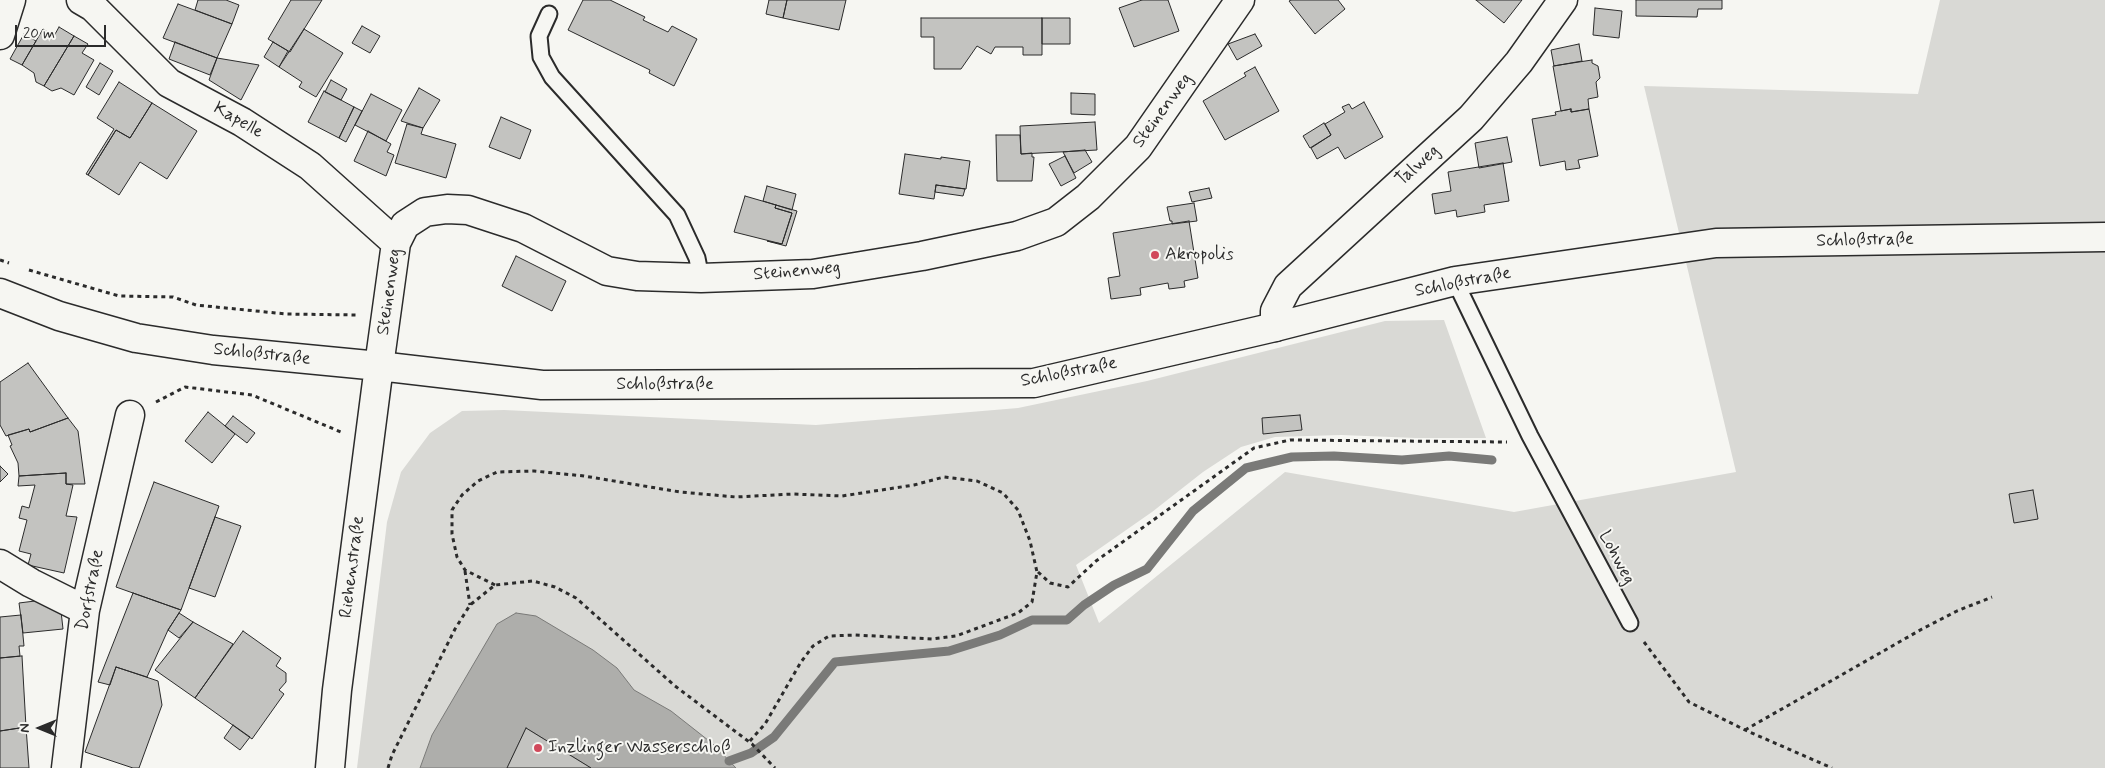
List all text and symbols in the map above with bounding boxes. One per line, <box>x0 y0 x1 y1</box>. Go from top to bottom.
scale bar <box>18 15 109 47</box>
text: 20 m <box>23 24 55 44</box>
street label: Steinenweg <box>1129 69 1197 153</box>
street label: Kapelle <box>209 98 267 144</box>
street label: Talweg <box>1392 141 1444 191</box>
street label: Schloßstraße <box>1816 229 1914 253</box>
place label: Akropolis <box>1165 244 1234 266</box>
street label: Steinenweg <box>373 247 407 337</box>
marker: Akropolis <box>1149 249 1161 261</box>
street label: Steinenweg <box>753 257 841 287</box>
street label: Schloßstraße <box>1413 263 1513 303</box>
street label: Schloßstraße <box>212 339 312 371</box>
street label: Schloßstraße <box>1019 353 1119 393</box>
street label: Schloßstraße <box>616 374 714 396</box>
street label: Riehenstraße <box>336 515 370 619</box>
street label: Lohweg <box>1593 527 1639 589</box>
street label: Dorfstraße <box>73 547 109 633</box>
north arrow <box>15 703 65 753</box>
text: N <box>16 723 34 733</box>
place label: Inzlinger Wasserschloß <box>548 737 731 759</box>
marker: Inzlinger Wasserschloß <box>532 742 544 754</box>

